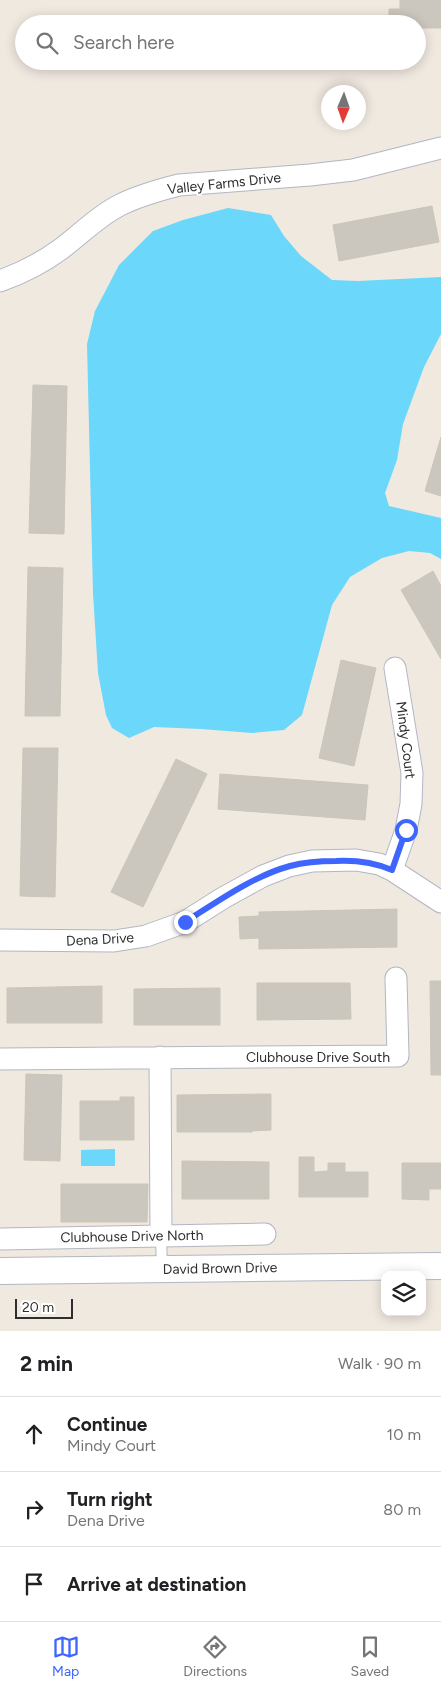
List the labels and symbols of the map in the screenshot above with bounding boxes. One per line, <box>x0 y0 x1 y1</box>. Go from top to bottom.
north arrow <box>321 85 366 130</box>
street label: Valley Farms Drive <box>166 169 282 198</box>
street label: Mindy Court <box>392 700 419 780</box>
route start <box>395 819 418 842</box>
route end <box>174 911 197 934</box>
street label: Dena Drive <box>66 929 135 950</box>
street label: Clubhouse Drive South <box>246 1049 390 1066</box>
street label: Clubhouse Drive North <box>60 1227 204 1246</box>
street label: David Brown Drive <box>163 1259 278 1278</box>
scale bar <box>15 1296 72 1319</box>

